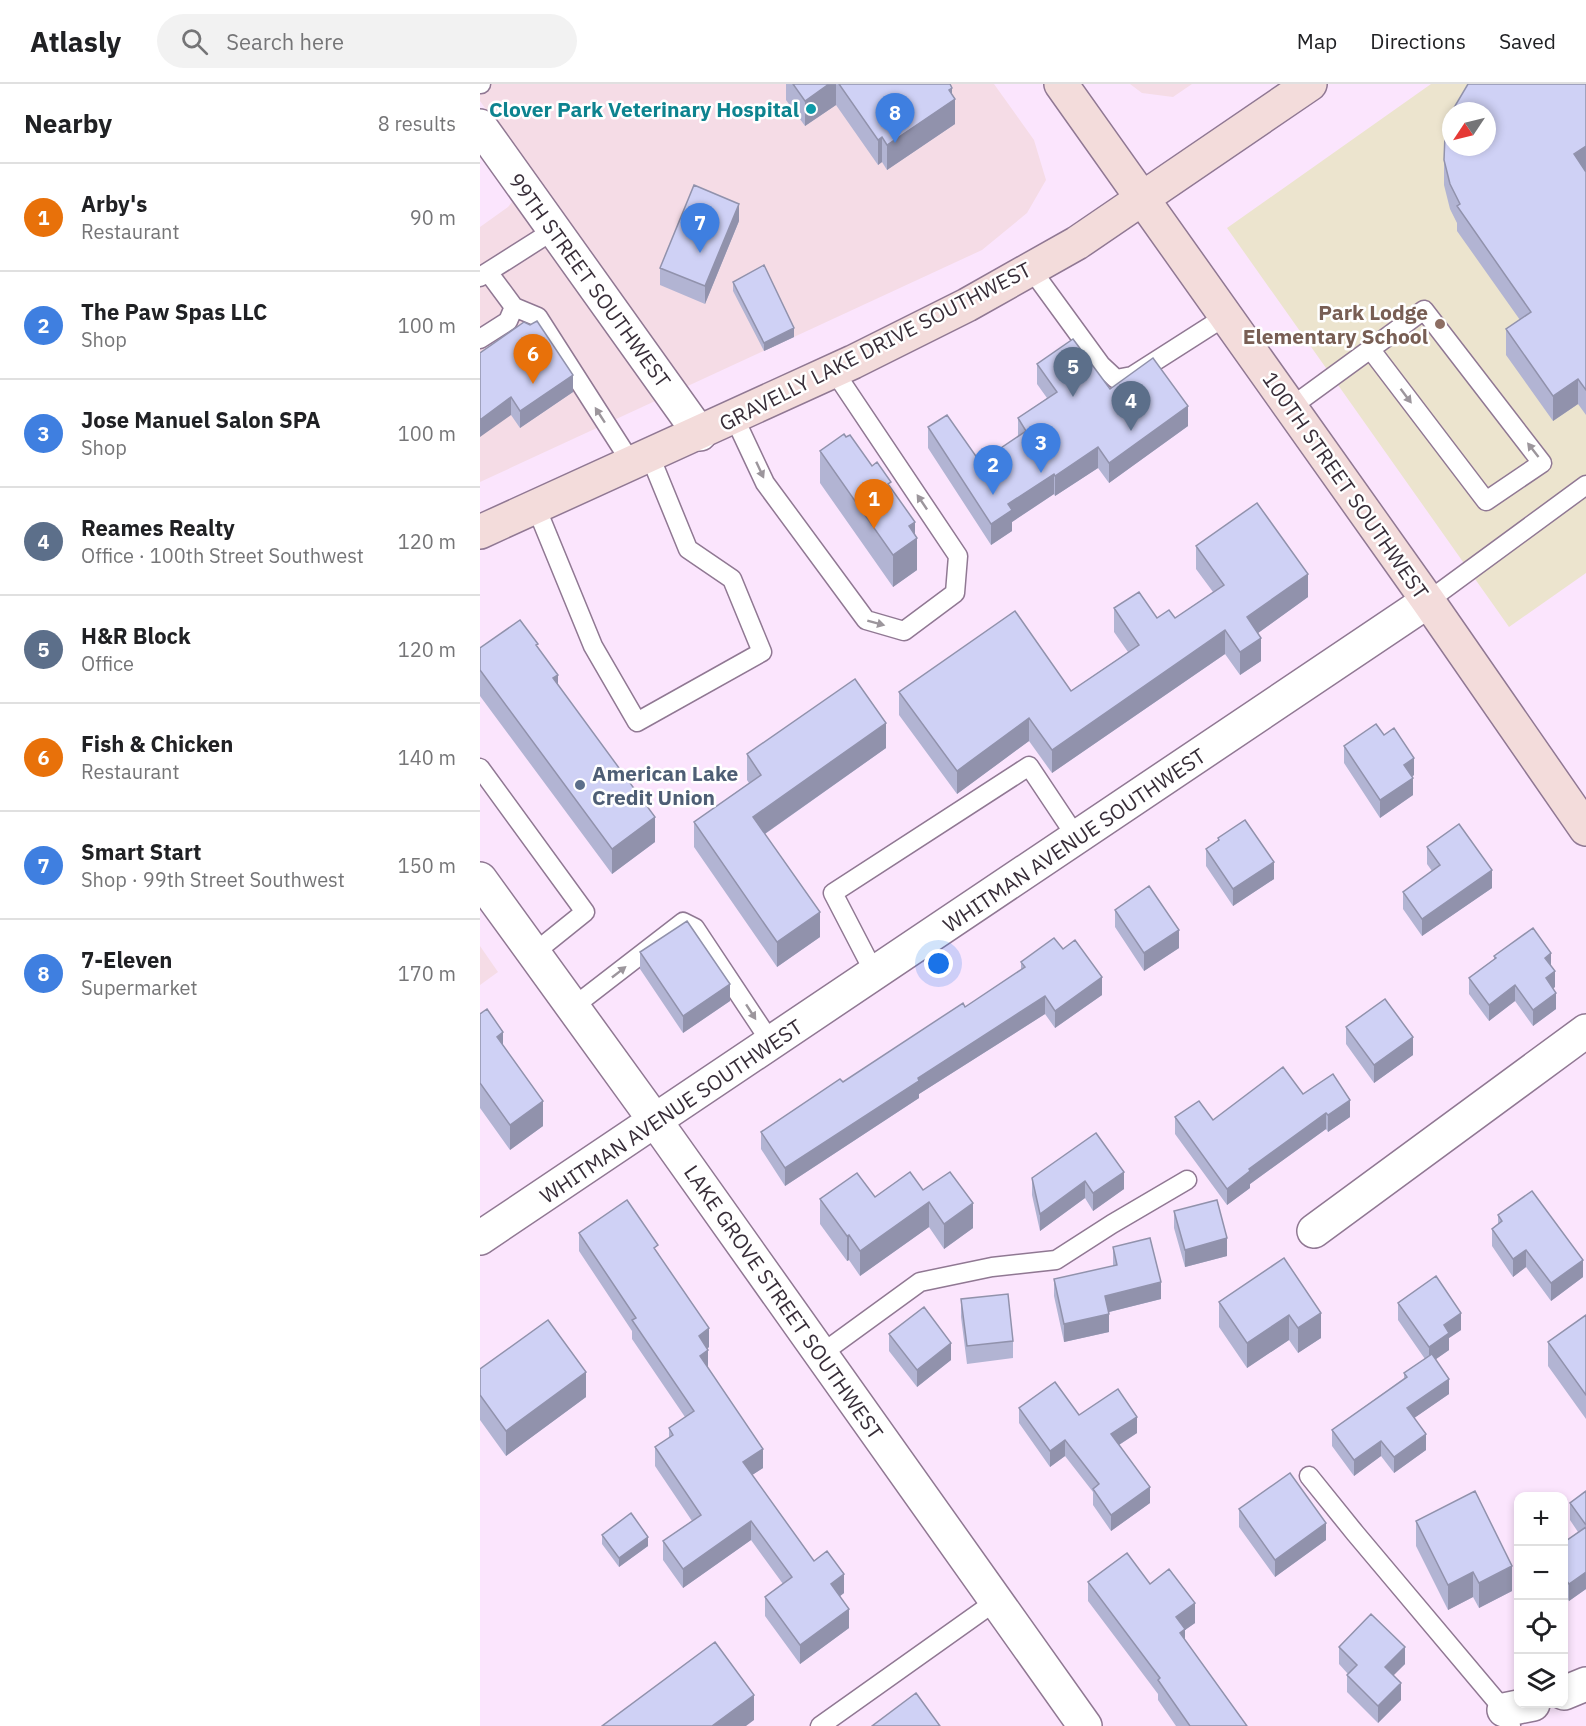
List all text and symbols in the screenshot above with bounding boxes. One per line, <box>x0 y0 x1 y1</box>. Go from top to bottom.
search box <box>157 14 577 68</box>
text: Atlasly <box>30 23 121 60</box>
icon: search <box>178 25 211 58</box>
text: Search here <box>226 27 344 56</box>
text: Map <box>1297 27 1337 55</box>
text: Directions <box>1370 27 1466 55</box>
text: Saved <box>1499 27 1556 55</box>
pin: 8 <box>876 94 914 143</box>
place label: Clover Park Veterinary Hospital <box>489 95 799 123</box>
marker: Clover Park Veterinary Hospital <box>804 102 818 116</box>
north arrow <box>1442 102 1496 156</box>
text: Nearby <box>24 106 112 140</box>
text: 8 results <box>378 110 456 137</box>
street label: 99TH STREET SOUTHWEST <box>503 167 677 393</box>
text: Arby's <box>81 189 147 218</box>
text: 1 <box>38 204 50 231</box>
text: 90 m <box>410 204 456 231</box>
pin: 7 <box>680 204 720 253</box>
text: Restaurant <box>81 218 179 245</box>
street label: GRAVELLY LAKE DRIVE SOUTHWEST <box>714 255 1036 437</box>
text: The Paw Spas LLC <box>81 297 267 326</box>
place label: Park Lodge Elementary School <box>1243 298 1428 350</box>
text: 2 <box>38 312 50 339</box>
text: 100 m <box>398 312 456 339</box>
marker: Park Lodge Elementary School <box>1433 317 1447 331</box>
text: Shop <box>81 326 127 353</box>
pin: 6 <box>514 334 552 384</box>
pin: 5 <box>1054 348 1092 397</box>
street label: 100TH STREET SOUTHWEST <box>1257 366 1435 604</box>
pin: 4 <box>1112 382 1150 431</box>
one-way arrow <box>1400 388 1413 404</box>
text: Jose Manuel Salon SPA <box>81 405 321 434</box>
one-way arrow <box>595 406 606 423</box>
text: 3 <box>38 420 50 447</box>
text: 100 m <box>398 420 456 447</box>
pin: 3 <box>1022 424 1060 473</box>
text: Shop <box>81 434 127 461</box>
one-way arrow <box>1526 442 1539 458</box>
pin: 2 <box>974 446 1012 495</box>
one-way arrow <box>755 462 764 479</box>
pin: 1 <box>854 480 894 529</box>
one-way arrow <box>916 494 928 510</box>
text: Reames Realty <box>81 513 235 542</box>
text: 4 <box>38 528 50 555</box>
text: 120 m <box>398 528 456 555</box>
text: Office · 100th Street Southwest <box>81 542 364 569</box>
one-way arrow <box>868 619 886 628</box>
text: H&R Block <box>81 621 191 650</box>
text: 5 <box>38 636 50 663</box>
text: 120 m <box>398 636 456 663</box>
text: Office <box>81 650 134 677</box>
text: Fish & Chicken <box>81 729 233 758</box>
street label: WHITMAN AVENUE SOUTHWEST <box>937 741 1211 939</box>
text: 6 <box>38 744 50 771</box>
text: 140 m <box>398 744 456 771</box>
text: Restaurant <box>81 758 179 785</box>
place label: American Lake Credit Union <box>592 759 738 811</box>
marker: American Lake Credit Union <box>573 778 587 792</box>
text: Smart Start <box>81 837 201 866</box>
text: 7 <box>38 852 50 879</box>
text: 150 m <box>398 852 456 879</box>
text: Shop · 99th Street Southwest <box>81 866 345 893</box>
text: 7-Eleven <box>81 945 172 974</box>
your location <box>924 949 953 978</box>
text: 8 <box>38 960 50 987</box>
text: 170 m <box>398 960 456 987</box>
one-way arrow <box>612 966 627 978</box>
text: Supermarket <box>81 974 198 1001</box>
one-way arrow <box>745 1004 756 1020</box>
street label: WHITMAN AVENUE SOUTHWEST <box>534 1012 808 1210</box>
street label: LAKE GROVE STREET SOUTHWEST <box>678 1159 890 1445</box>
map controls <box>1514 1492 1568 1708</box>
button: + <box>1514 1492 1568 1546</box>
button: − <box>1514 1546 1568 1600</box>
button: locate <box>1514 1600 1568 1654</box>
button: layers <box>1514 1654 1568 1708</box>

